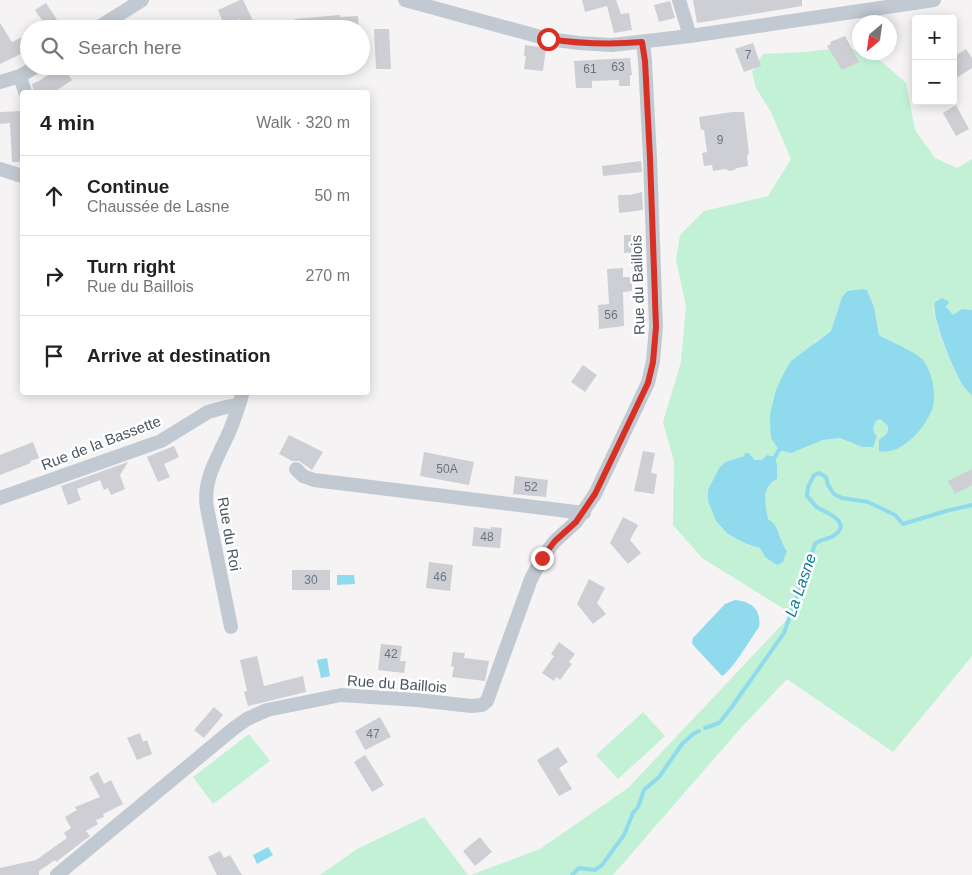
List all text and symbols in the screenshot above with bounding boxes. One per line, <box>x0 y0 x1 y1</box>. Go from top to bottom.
north arrow <box>852 15 897 60</box>
map controls <box>912 15 957 105</box>
button: + <box>912 15 957 60</box>
search box <box>20 20 370 75</box>
route start <box>537 28 560 51</box>
icon: search <box>38 34 66 62</box>
text: Search here <box>78 37 182 58</box>
house number: 7 <box>745 48 752 62</box>
house number: 63 <box>611 60 625 74</box>
button: − <box>912 60 957 105</box>
house number: 61 <box>583 62 597 76</box>
text: 4 min <box>40 111 95 134</box>
text: Walk · 320 m <box>256 114 350 131</box>
house number: 9 <box>717 133 724 147</box>
text: Continue <box>87 176 169 197</box>
icon: ahead <box>40 182 68 210</box>
text: 50 m <box>314 187 350 204</box>
text: Chaussée de Lasne <box>87 198 229 215</box>
street label: Rue du Baillois <box>627 235 648 335</box>
text: Turn right <box>87 256 175 277</box>
icon: right <box>40 262 68 290</box>
text: 270 m <box>306 267 350 284</box>
text: Rue du Baillois <box>87 278 194 295</box>
house number: 56 <box>604 308 618 322</box>
icon: arrive <box>40 342 68 370</box>
text: Arrive at destination <box>87 345 271 366</box>
street label: Rue de la Bassette <box>39 412 163 473</box>
house number: 50A <box>436 462 458 476</box>
house number: 52 <box>524 480 538 494</box>
street label: Rue du Roi <box>215 495 244 572</box>
house number: 48 <box>480 530 494 544</box>
route end <box>531 547 554 570</box>
water label: La Lasne <box>782 551 819 619</box>
house number: 46 <box>433 570 447 584</box>
house number: 30 <box>304 573 318 587</box>
house number: 42 <box>384 647 398 661</box>
street label: Rue du Baillois <box>347 672 448 695</box>
house number: 47 <box>366 727 380 741</box>

